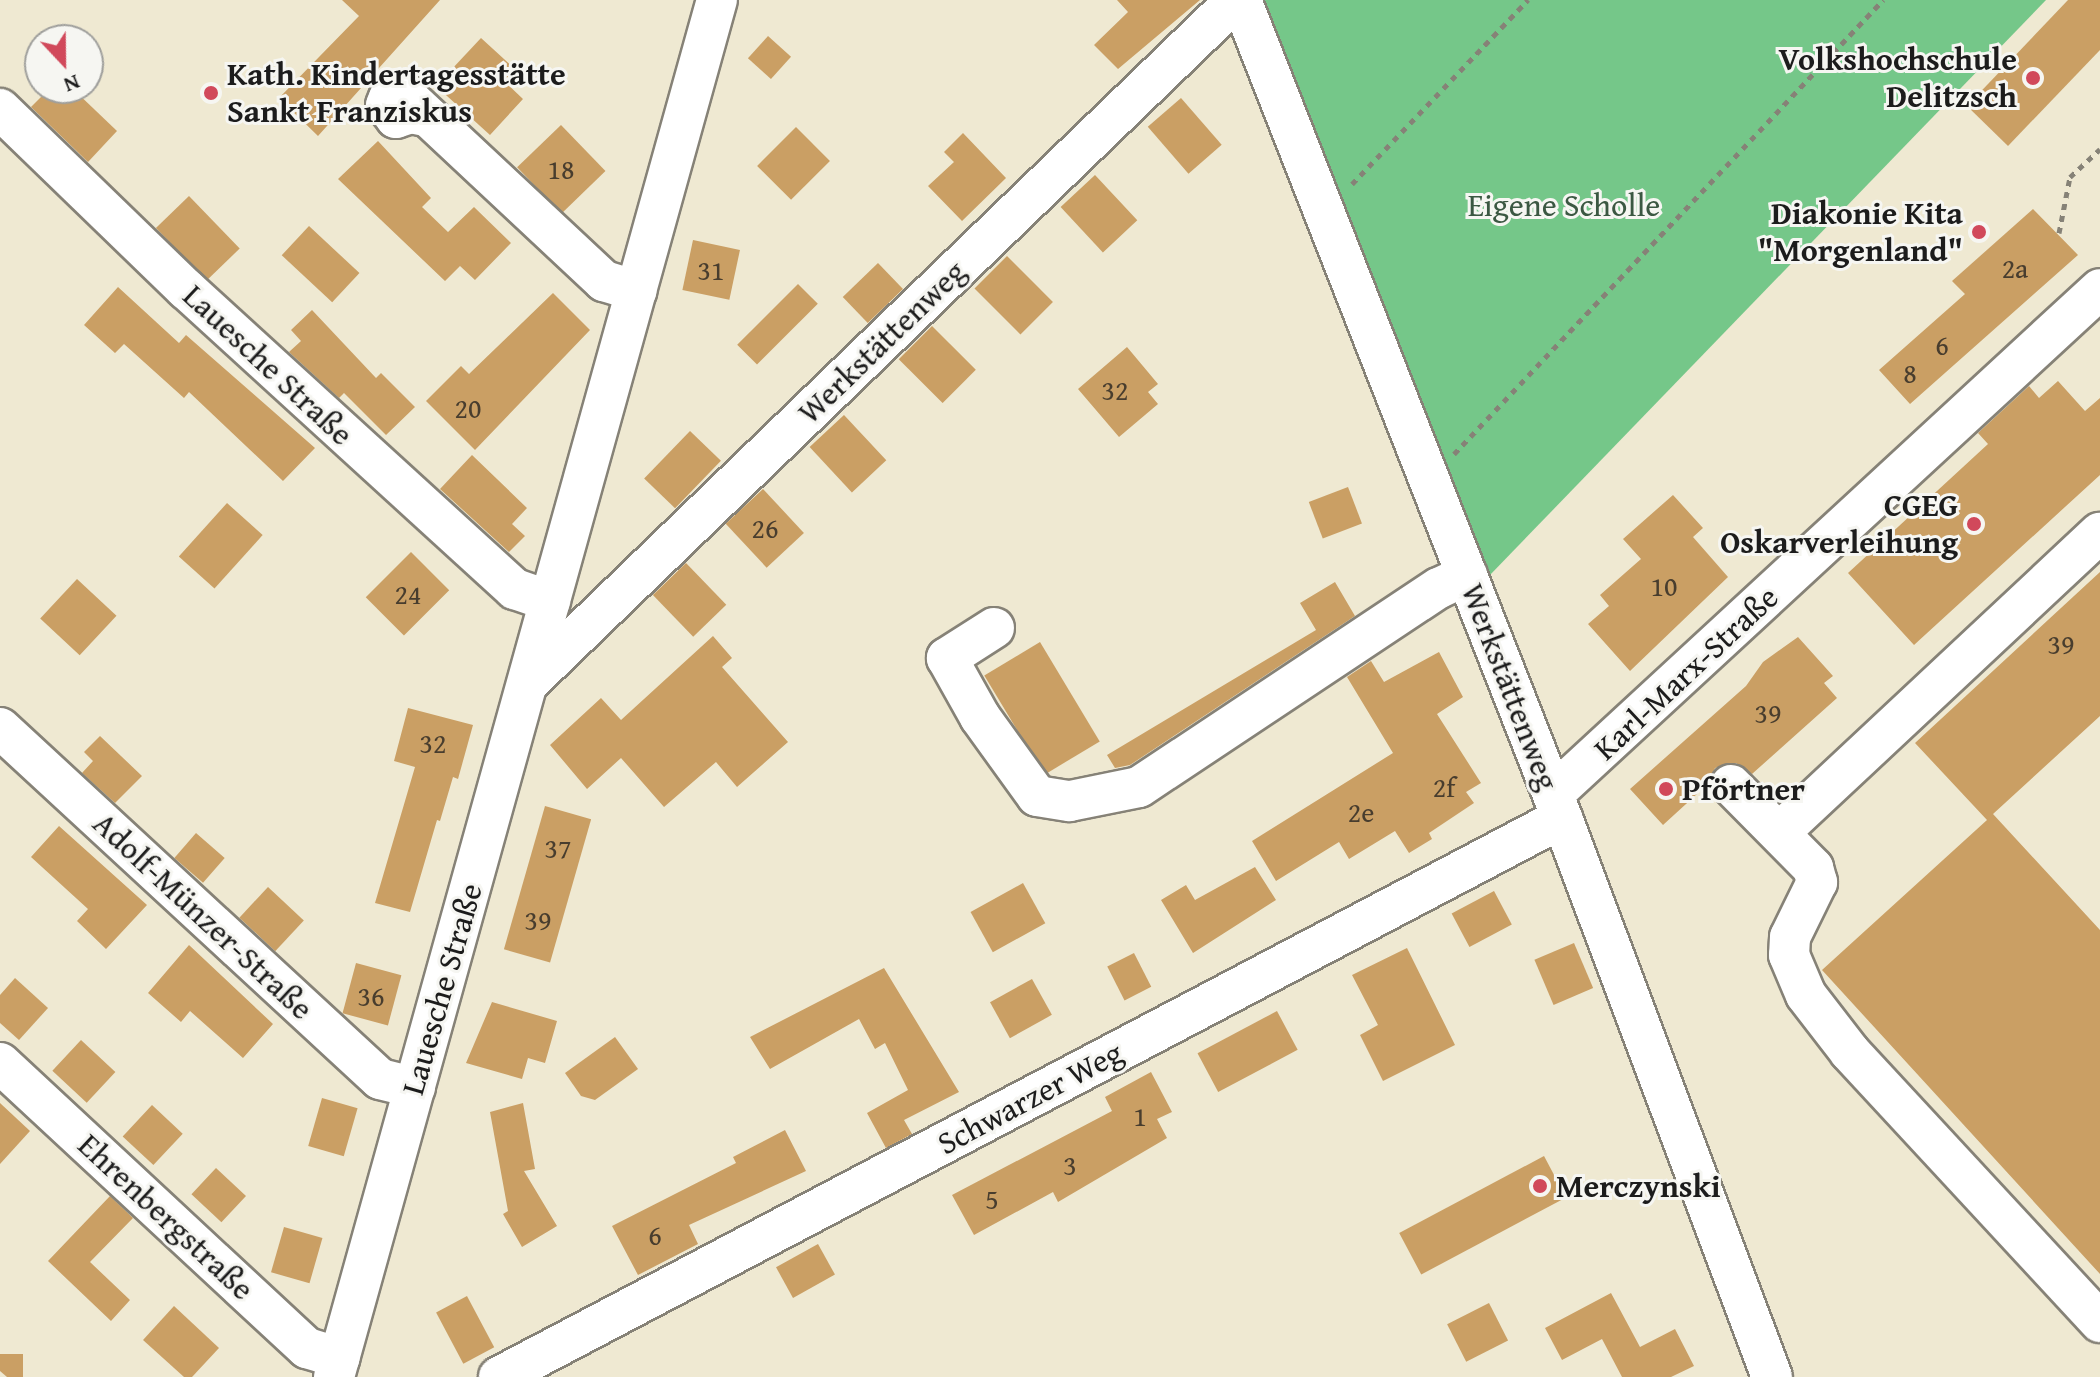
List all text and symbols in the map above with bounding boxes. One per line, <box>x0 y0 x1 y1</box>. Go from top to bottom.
north arrow <box>24 24 104 104</box>
place label: Volkshochschule Delitzsch <box>1779 41 2017 116</box>
place label: Kath. Kindertagesstätte Sankt Franziskus <box>227 56 566 131</box>
text: N <box>59 67 85 102</box>
marker: Volkshochschule Delitzsch <box>2024 69 2042 87</box>
marker: Kath. Kindertagesstätte Sankt Franziskus <box>202 84 220 102</box>
house number: 18 <box>548 152 574 186</box>
park label: Eigene Scholle <box>1468 186 1660 224</box>
place label: Diakonie Kita "Morgenland" <box>1758 195 1963 270</box>
marker: Diakonie Kita "Morgenland" <box>1970 223 1988 241</box>
house number: 2a <box>2002 251 2028 285</box>
street label: Werkstättenweg <box>790 252 974 432</box>
house number: 31 <box>698 253 724 287</box>
street label: Lauesche Straße <box>175 277 361 453</box>
house number: 6 <box>1935 328 1949 362</box>
house number: 8 <box>1903 356 1917 390</box>
house number: 32 <box>1102 373 1128 407</box>
house number: 20 <box>455 391 481 425</box>
place label: CGEG Oskarverleihung <box>1720 487 1958 562</box>
house number: 26 <box>752 511 778 545</box>
marker: CGEG Oskarverleihung <box>1965 515 1983 533</box>
house number: 10 <box>1651 569 1677 603</box>
house number: 24 <box>395 577 421 611</box>
street label: Werkstättenweg <box>1453 578 1567 796</box>
street label: Karl-Marx-Straße <box>1586 578 1786 768</box>
house number: 39 <box>2048 627 2074 661</box>
house number: 39 <box>1755 696 1781 730</box>
house number: 32 <box>420 726 446 760</box>
house number: 2f <box>1433 770 1455 804</box>
place label: Pförtner <box>1682 770 1805 808</box>
marker: Pförtner <box>1657 780 1675 798</box>
house number: 2e <box>1348 795 1374 829</box>
street label: Adolf-Münzer-Straße <box>85 804 321 1028</box>
house number: 37 <box>545 831 571 865</box>
street label: Lauesche Straße <box>393 879 491 1099</box>
house number: 39 <box>525 903 551 937</box>
house number: 36 <box>358 979 384 1013</box>
street label: Schwarzer Weg <box>931 1033 1129 1163</box>
house number: 1 <box>1133 1099 1147 1133</box>
street label: Ehrenbergstraße <box>70 1126 262 1308</box>
house number: 3 <box>1063 1148 1077 1182</box>
place label: Merczynski <box>1556 1167 1721 1205</box>
marker: Merczynski <box>1531 1177 1549 1195</box>
house number: 5 <box>985 1182 999 1216</box>
house number: 6 <box>648 1218 662 1252</box>

